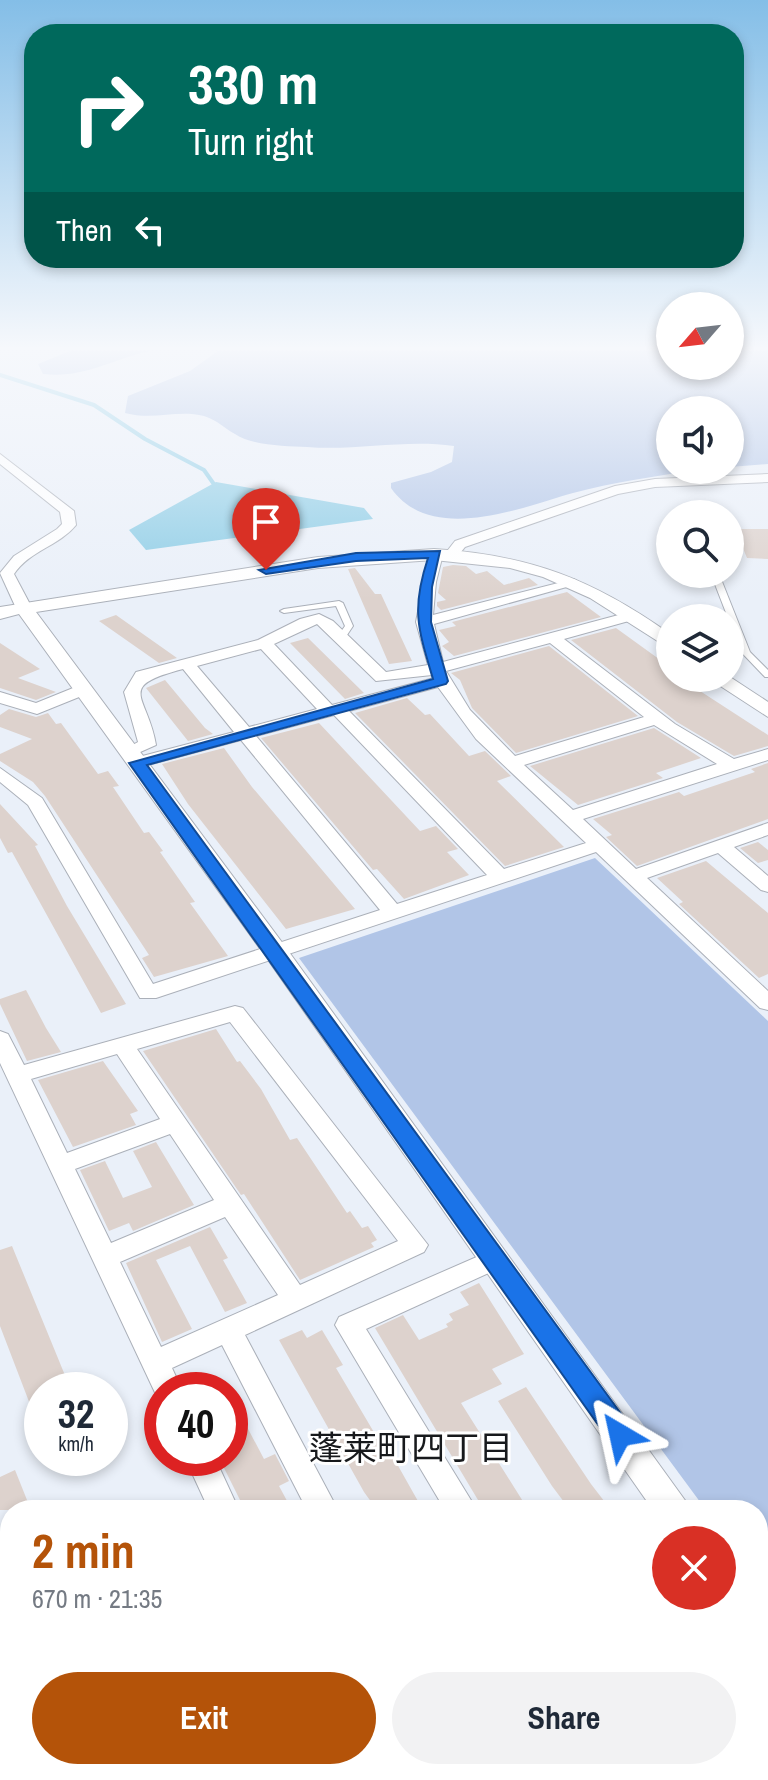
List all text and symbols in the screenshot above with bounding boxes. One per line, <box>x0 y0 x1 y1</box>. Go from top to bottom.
text: 330 m <box>188 46 318 121</box>
icon: right <box>56 56 160 160</box>
text: Turn right <box>188 118 313 166</box>
icon: left <box>128 208 172 252</box>
text: Then <box>56 210 112 250</box>
north arrow <box>656 292 744 380</box>
map controls <box>656 292 744 692</box>
button: sound <box>656 396 744 484</box>
pin <box>232 488 300 570</box>
icon: arrive <box>244 500 288 544</box>
button: search <box>656 500 744 588</box>
button: layers <box>656 604 744 692</box>
speed limit sign: 40 <box>144 1372 248 1476</box>
text: 32 <box>58 1387 94 1440</box>
position arrow <box>578 1393 662 1477</box>
district label: 蓬莱町四丁目 <box>309 1425 513 1471</box>
text: km/h <box>58 1430 94 1457</box>
text: 2 min <box>32 1518 135 1583</box>
button: close <box>652 1526 736 1610</box>
text: 670 m · 21:35 <box>32 1581 162 1616</box>
button: Exit <box>32 1672 376 1764</box>
button: Share <box>392 1672 736 1764</box>

